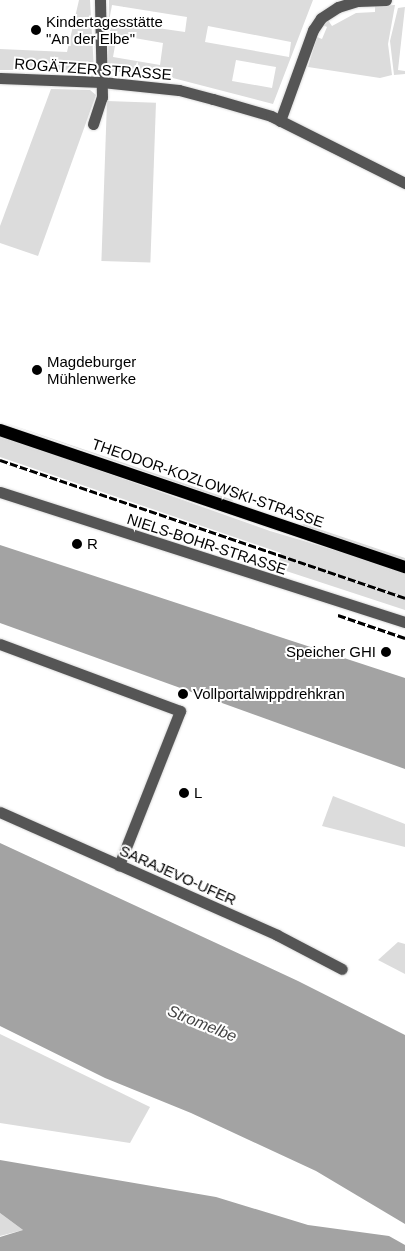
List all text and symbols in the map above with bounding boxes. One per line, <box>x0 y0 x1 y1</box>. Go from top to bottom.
place label: Kindertagesstätte "An der Elbe" <box>46 12 163 47</box>
marker: Kindertagesstätte "An der Elbe" <box>30 24 42 36</box>
street label: ROGÄTZER STRASSE <box>14 55 172 83</box>
place label: Magdeburger Mühlenwerke <box>47 352 136 387</box>
marker: Magdeburger Mühlenwerke <box>31 364 43 376</box>
street label: THEODOR-KOZLOWSKI-STRASSE <box>90 435 326 531</box>
street label: NIELS-BOHR-STRASSE <box>125 510 289 578</box>
place label: R <box>87 535 98 553</box>
marker: R <box>71 538 83 550</box>
place label: Speicher GHI <box>286 643 376 661</box>
marker: Speicher GHI <box>380 646 392 658</box>
place label: Vollportalwippdrehkran <box>193 685 345 703</box>
marker: Vollportalwippdrehkran <box>177 688 189 700</box>
place label: L <box>194 784 202 802</box>
marker: L <box>178 787 190 799</box>
street label: SARAJEVO-UFER <box>117 841 239 909</box>
water label: Stromelbe <box>165 1001 239 1047</box>

